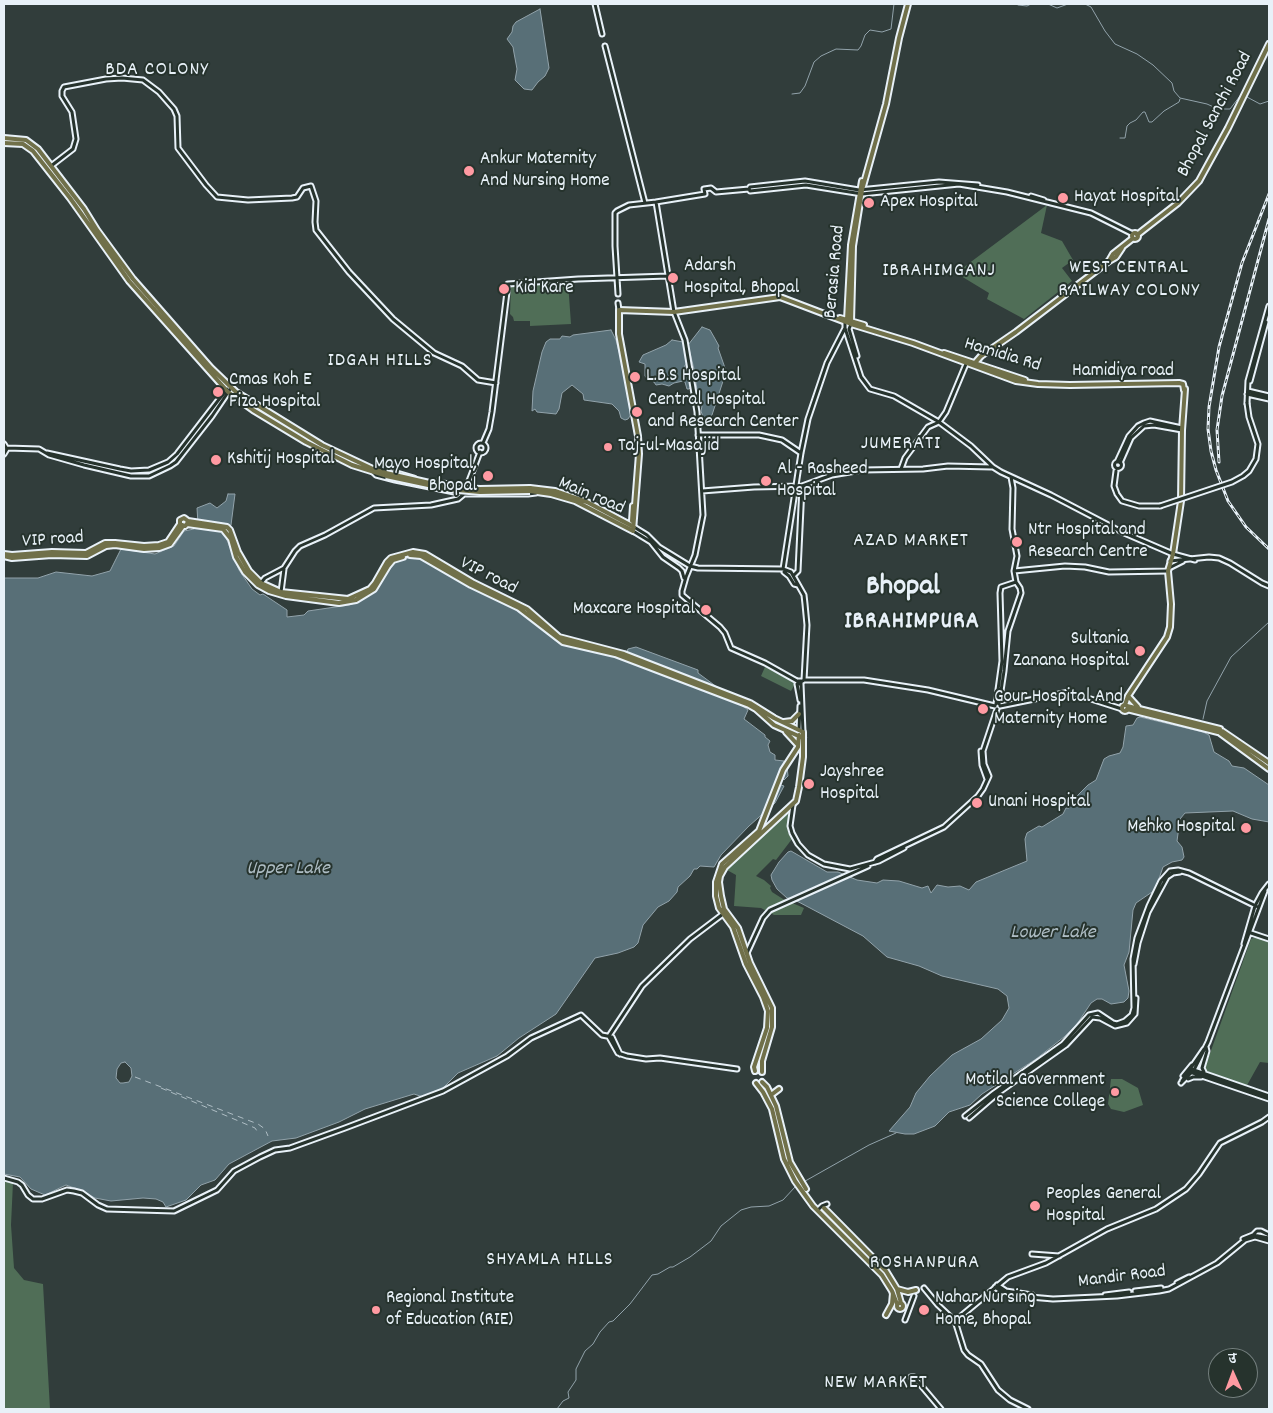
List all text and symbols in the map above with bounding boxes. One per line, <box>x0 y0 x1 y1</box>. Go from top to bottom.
street label: Bhopal Sanchi Road <box>1173 49 1259 181</box>
district label: BDA COLONY <box>104 59 210 83</box>
place label: Ankur Maternity And Nursing Home <box>480 149 610 193</box>
marker: Ankur Maternity And Nursing Home <box>462 164 476 178</box>
place label: Hayat Hospital <box>1074 187 1179 209</box>
marker: Hayat Hospital <box>1056 191 1070 205</box>
place label: Apex Hospital <box>880 192 978 214</box>
marker: Apex Hospital <box>862 196 876 210</box>
street label: Berasia Road <box>821 224 851 320</box>
place label: Adarsh Hospital, Bhopal <box>684 256 799 300</box>
district label: WEST CENTRAL RAILWAY COLONY <box>1056 257 1202 304</box>
district label: IBRAHIMGANJ <box>881 260 997 284</box>
marker: Adarsh Hospital, Bhopal <box>666 271 680 285</box>
place label: Kid Kare <box>515 278 574 300</box>
marker: Kid Kare <box>497 282 511 296</box>
street label: Hamidia Rd <box>961 334 1043 378</box>
district label: IDGAH HILLS <box>326 350 434 374</box>
street label: Hamidiya road <box>1072 361 1174 383</box>
place label: L.B.S Hospital <box>646 366 741 388</box>
place label: Cmas Koh E Fiza Hospital <box>229 370 320 414</box>
marker: L.B.S Hospital <box>628 370 642 384</box>
marker: Cmas Koh E Fiza Hospital <box>211 385 225 399</box>
place label: Central Hospital and Research Center <box>648 390 799 434</box>
marker: Central Hospital and Research Center <box>630 405 644 419</box>
district label: JUMERATI <box>860 433 942 457</box>
place label: Taj-ul-Masajid <box>618 436 720 458</box>
marker: Taj-ul-Masajid <box>602 441 614 453</box>
place label: Kshitij Hospital <box>227 449 335 471</box>
marker: Kshitij Hospital <box>209 453 223 467</box>
place label: Mayo Hospital, Bhopal <box>374 454 477 498</box>
place label: Al - Rasheed Hospital <box>777 459 868 503</box>
marker: Mayo Hospital, Bhopal <box>481 469 495 483</box>
street label: Main road <box>554 473 628 521</box>
marker: Al - Rasheed Hospital <box>759 474 773 488</box>
place label: Ntr Hospital and Research Centre <box>1028 520 1148 564</box>
street label: VIP road <box>22 527 84 555</box>
district label: AZAD MARKET <box>852 530 970 554</box>
marker: Ntr Hospital and Research Centre <box>1010 535 1024 549</box>
street label: VIP road <box>456 553 520 601</box>
district label: Bhopal <box>866 572 940 606</box>
place label: Maxcare Hospital <box>573 599 695 621</box>
marker: Maxcare Hospital <box>699 603 713 617</box>
district label: IBRAHIMPURA <box>843 610 981 638</box>
place label: Sultania Zanana Hospital <box>1013 629 1129 673</box>
marker: Sultania Zanana Hospital <box>1133 644 1147 658</box>
place label: Gour Hospital And Maternity Home <box>994 687 1123 731</box>
marker: Gour Hospital And Maternity Home <box>976 702 990 716</box>
place label: Jayshree Hospital <box>820 762 884 806</box>
marker: Jayshree Hospital <box>802 777 816 791</box>
place label: Unani Hospital <box>988 792 1090 814</box>
marker: Unani Hospital <box>970 796 984 810</box>
place label: Mehko Hospital <box>1127 817 1235 839</box>
marker: Mehko Hospital <box>1239 821 1253 835</box>
water label: Upper Lake <box>246 858 330 882</box>
water label: Lower Lake <box>1010 922 1096 946</box>
place label: Motilal Government Science College <box>965 1070 1105 1114</box>
marker: Motilal Government Science College <box>1109 1086 1121 1098</box>
place label: Peoples General Hospital <box>1046 1184 1161 1228</box>
marker: Peoples General Hospital <box>1028 1199 1042 1213</box>
district label: SHYAMLA HILLS <box>485 1249 615 1273</box>
district label: ROSHANPURA <box>869 1252 981 1276</box>
street label: Mandir Road <box>1077 1261 1167 1295</box>
place label: Regional Institute of Education (RIE) <box>386 1288 514 1332</box>
place label: Nahar Nursing Home, Bhopal <box>935 1288 1036 1332</box>
marker: Nahar Nursing Home, Bhopal <box>917 1303 931 1317</box>
marker: Regional Institute of Education (RIE) <box>370 1304 382 1316</box>
north arrow <box>1208 1348 1258 1398</box>
text: उ <box>1228 1349 1237 1369</box>
district label: NEW MARKET <box>823 1372 929 1396</box>

